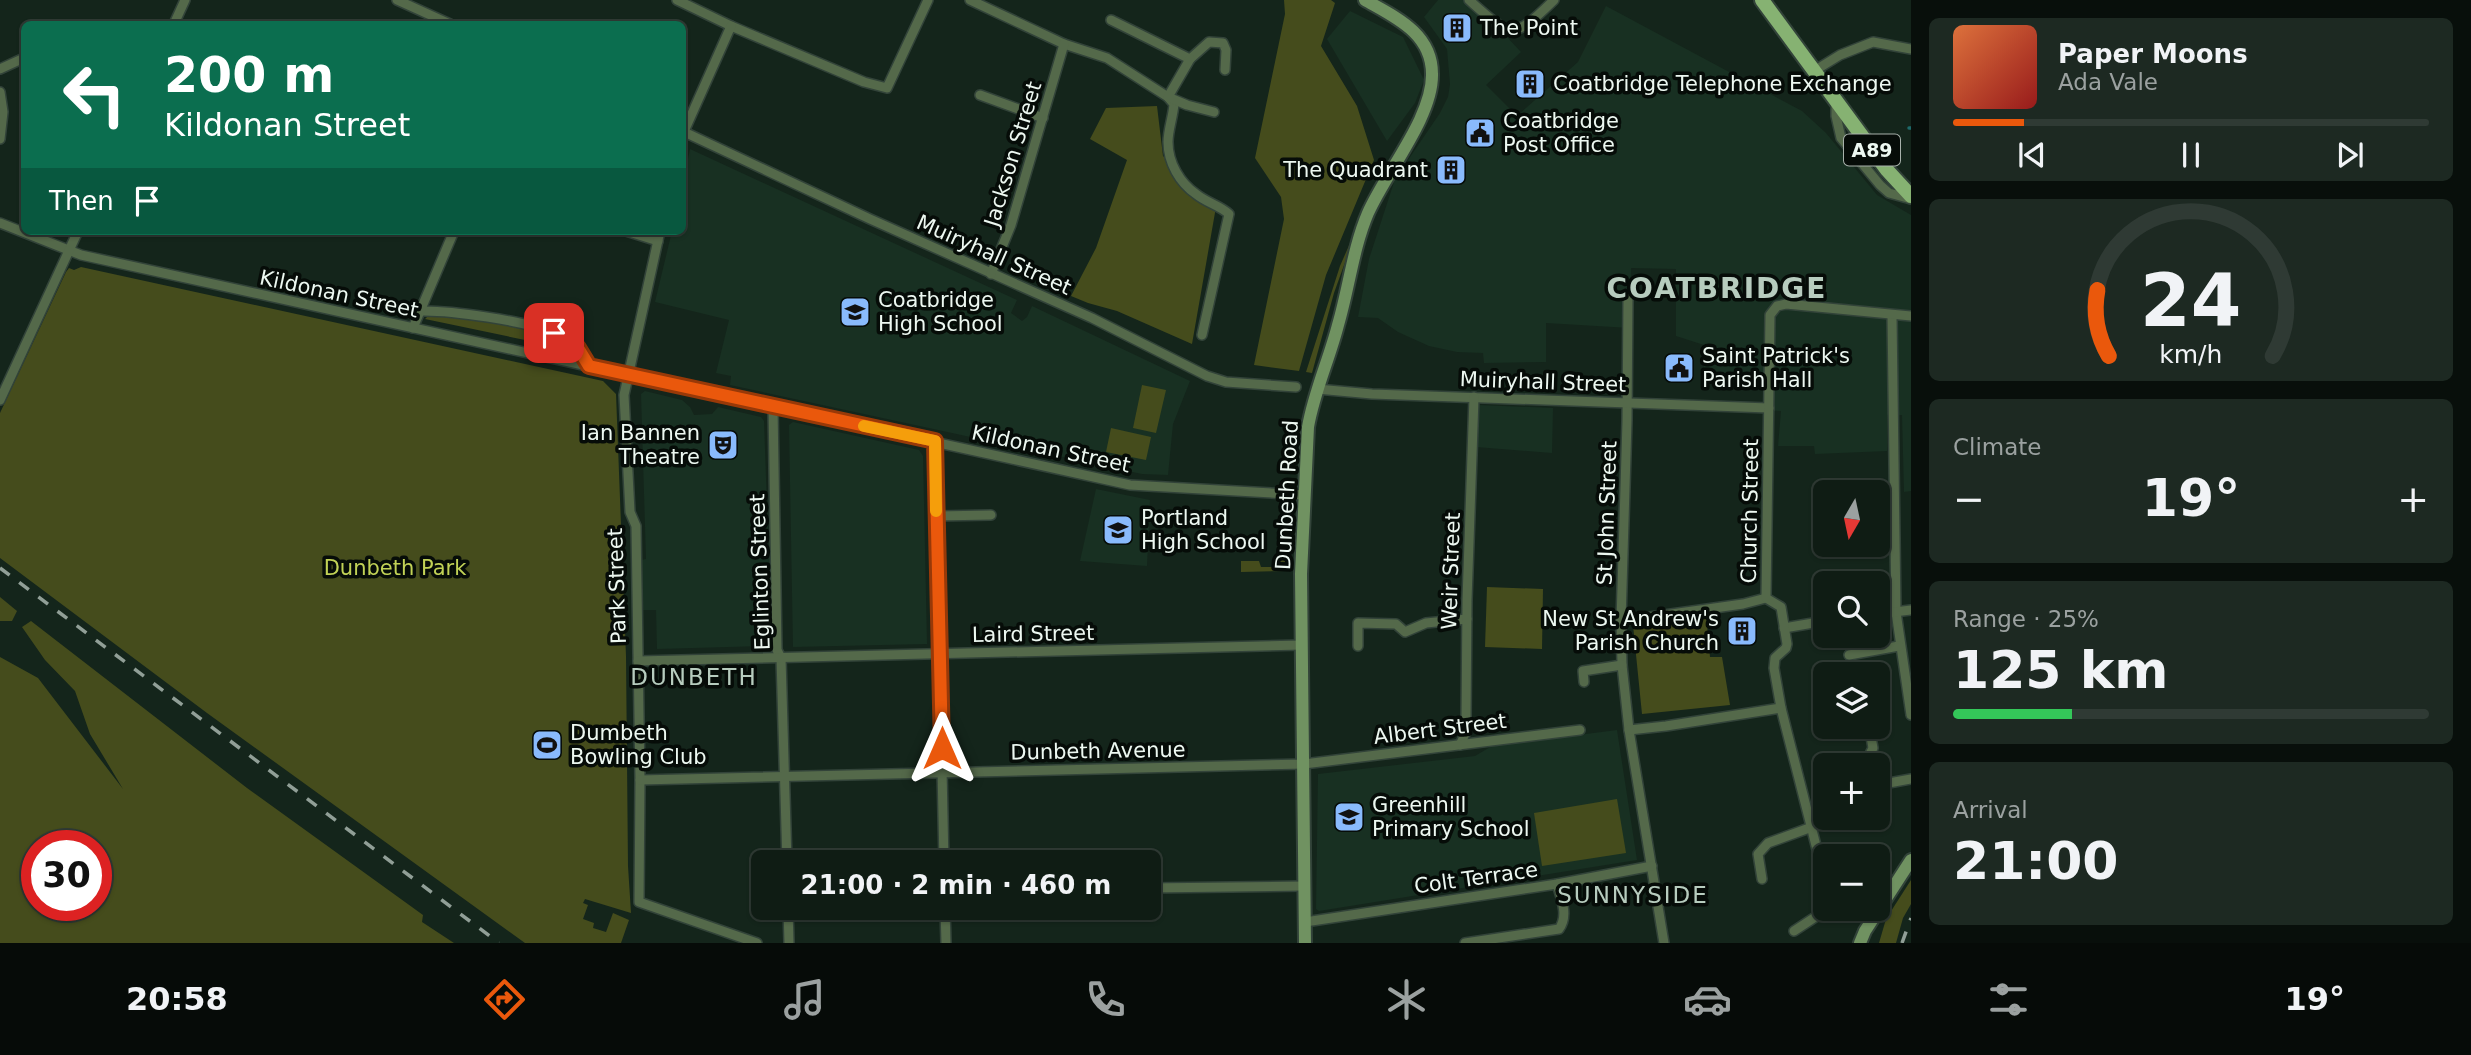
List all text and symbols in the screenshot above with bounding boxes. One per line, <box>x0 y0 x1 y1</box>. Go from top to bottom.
building icon: The Point <box>1440 11 1474 45</box>
place label: The Point <box>1479 16 1578 40</box>
text: Paper Moons <box>2058 39 2248 69</box>
text: 200 m <box>164 47 334 104</box>
icon: left <box>49 49 140 140</box>
building icon: Coatbridge Telephone Exchange <box>1513 67 1547 101</box>
text: Ada Vale <box>2058 69 2158 95</box>
place label: Coatbridge Telephone Exchange <box>1553 72 1892 96</box>
street label: Jackson Street <box>979 79 1046 231</box>
text: Kildonan Street <box>164 106 410 144</box>
place label: Coatbridge Post Office <box>1503 109 1619 157</box>
public building icon: Coatbridge Post Office <box>1463 116 1497 150</box>
road number: A89 <box>1844 134 1900 166</box>
icon: previous <box>2013 136 2051 174</box>
icon: pause <box>2172 136 2210 174</box>
icon: next <box>2331 136 2369 174</box>
building icon: The Quadrant <box>1434 153 1468 187</box>
place label: The Quadrant <box>1282 158 1428 182</box>
icon: arrive <box>128 182 166 220</box>
text: Then <box>49 186 114 216</box>
street label: Muiryhall Street <box>913 210 1075 300</box>
text: 24 <box>2140 259 2242 344</box>
street label: Kildonan Street <box>257 265 421 323</box>
district label: COATBRIDGE <box>1607 272 1827 305</box>
place label: Coatbridge High School <box>878 288 1003 336</box>
school or university icon: Coatbridge High School <box>838 295 872 329</box>
pin <box>524 303 584 363</box>
icon: arrive <box>535 314 573 352</box>
text: km/h <box>2159 340 2223 369</box>
place label: Saint Patrick's Parish Hall <box>1702 344 1850 392</box>
public building icon: Saint Patrick's Parish Hall <box>1662 351 1696 385</box>
street label: Muiryhall Street <box>1459 367 1627 397</box>
street label: Dunbeth Road <box>1271 419 1303 571</box>
street label: Kildonan Street <box>969 420 1133 478</box>
place label: Ian Bannen Theatre <box>581 421 700 469</box>
theatre icon: Ian Bannen Theatre <box>706 428 740 462</box>
text: Climate <box>1953 434 2042 460</box>
street label: Church Street <box>1737 438 1763 584</box>
street label: St John Street <box>1592 440 1622 586</box>
text: 19° <box>2142 468 2240 528</box>
text: − <box>1953 477 1985 521</box>
text: + <box>2397 477 2429 521</box>
north arrow <box>1813 480 1890 556</box>
map controls <box>1813 480 1890 921</box>
street label: Eglinton Street <box>745 493 775 651</box>
place label: Portland High School <box>1141 506 1266 554</box>
street label: Weir Street <box>1437 512 1465 630</box>
school or university icon: Portland High School <box>1101 513 1135 547</box>
street label: Park Street <box>603 528 631 644</box>
park label: Dunbeth Park <box>324 556 467 580</box>
button: search <box>1813 571 1890 648</box>
text: Range · 25% <box>1953 606 2099 632</box>
place label: New St Andrew's Parish Church <box>1542 607 1719 655</box>
building icon: New St Andrew's Parish Church <box>1725 614 1759 648</box>
street label: Laird Street <box>972 621 1094 647</box>
text: 125 km <box>1953 640 2168 700</box>
button: layers <box>1813 662 1890 739</box>
district label: DUNBETH <box>630 664 758 690</box>
street label: Albert Street <box>1372 709 1508 749</box>
position arrow <box>905 711 979 785</box>
place label: Dumbeth Bowling Club <box>570 721 707 769</box>
sports icon: Dumbeth Bowling Club <box>530 728 564 762</box>
street label: Dunbeth Avenue <box>1010 737 1186 765</box>
button: + <box>1813 753 1890 830</box>
place label: Greenhill Primary School <box>1372 793 1530 841</box>
text: Arrival <box>1953 797 2028 823</box>
school or university icon: Greenhill Primary School <box>1332 800 1366 834</box>
speed limit sign: 30 <box>21 830 112 921</box>
text: 21:00 <box>1953 831 2119 891</box>
button: − <box>1813 844 1890 921</box>
street label: Colt Terrace <box>1413 857 1539 899</box>
text: 21:00 · 2 min · 460 m <box>801 870 1111 900</box>
district label: SUNNYSIDE <box>1557 882 1709 908</box>
icon: directions <box>480 975 529 1024</box>
icon: music <box>780 975 829 1024</box>
icon: phone <box>1081 975 1130 1024</box>
icon: climate <box>1382 975 1431 1024</box>
icon: car <box>1683 975 1732 1024</box>
icon: filters <box>1984 975 2033 1024</box>
text: 20:58 <box>126 980 228 1018</box>
text: 19° <box>2284 980 2345 1018</box>

